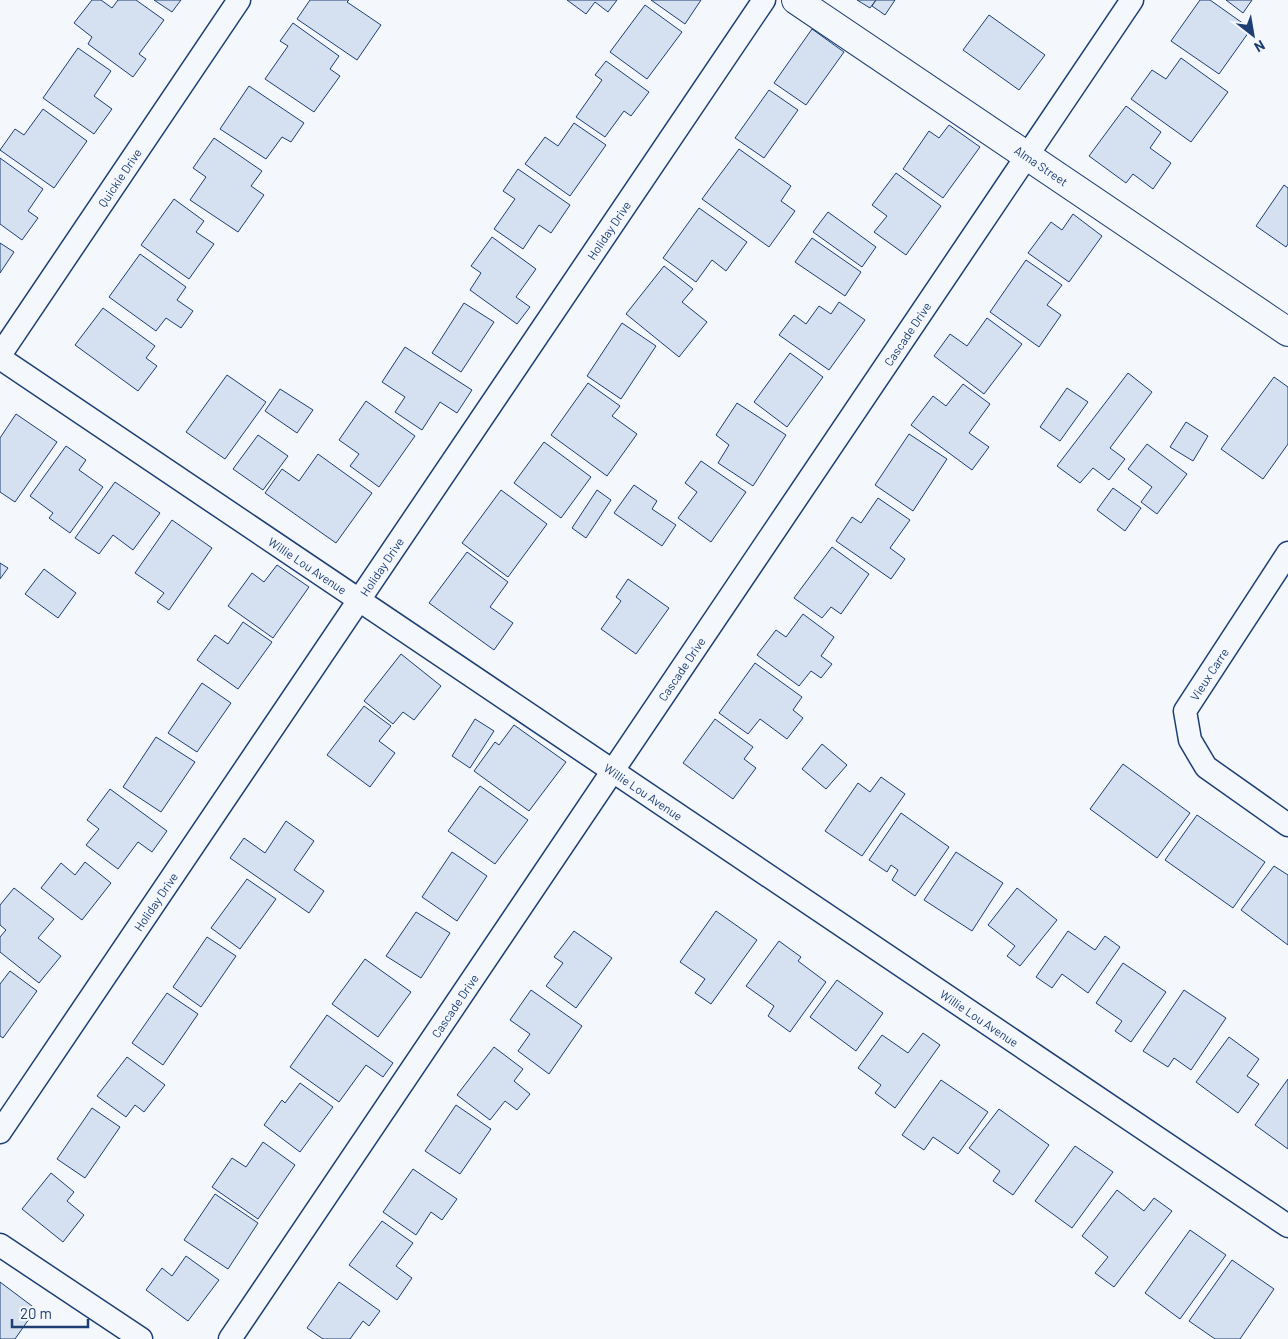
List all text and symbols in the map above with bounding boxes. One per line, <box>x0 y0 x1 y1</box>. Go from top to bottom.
north arrow <box>1228 10 1278 60</box>
text: N <box>1252 37 1268 56</box>
street label: Alma Street <box>1012 143 1071 189</box>
street label: Quickie Drive <box>95 146 144 209</box>
street label: Holiday Drive <box>584 198 633 262</box>
street label: Cascade Drive <box>881 299 934 368</box>
street label: Willie Lou Avenue <box>266 534 349 597</box>
street label: Holiday Drive <box>357 535 406 599</box>
street label: Cascade Drive <box>655 634 708 703</box>
street label: Vieux Carre <box>1187 645 1231 703</box>
street label: Willie Lou Avenue <box>602 760 685 823</box>
street label: Holiday Drive <box>131 870 180 933</box>
street label: Cascade Drive <box>428 971 481 1040</box>
street label: Willie Lou Avenue <box>938 987 1021 1049</box>
scale bar <box>12 1296 89 1328</box>
text: 20 m <box>20 1304 52 1322</box>

